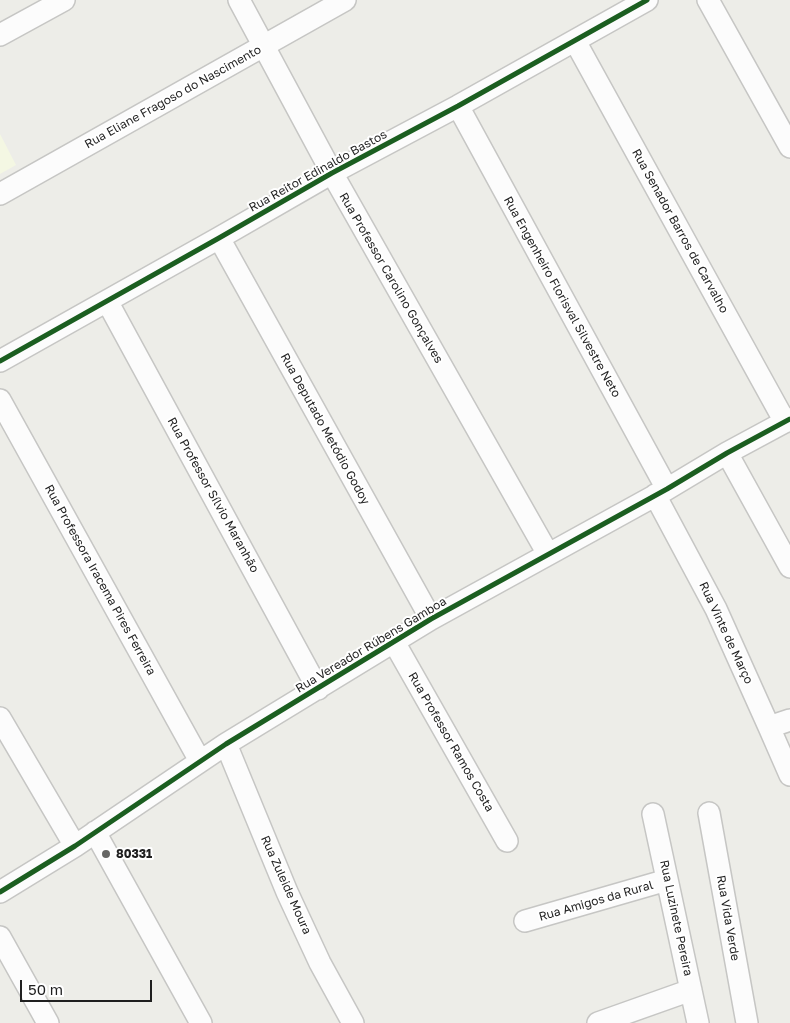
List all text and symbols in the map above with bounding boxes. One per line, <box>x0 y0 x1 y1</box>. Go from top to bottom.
street label: Rua Eliane Fragoso do Nascimento <box>82 42 264 152</box>
street label: Rua Reitor Edinaldo Bastos <box>246 127 390 215</box>
street label: Rua Senador Barros de Carvalho <box>629 146 731 316</box>
street label: Rua Professor Carolino Gonçalves <box>336 190 446 366</box>
street label: Rua Engenheiro Florisval Silvestre Neto <box>501 194 623 400</box>
street label: Rua Deputado Metódio Godoy <box>277 351 373 507</box>
street label: Rua Professor Sílvio Maranhão <box>164 415 262 575</box>
street label: Rua Professora Iracema Pires Ferreira <box>41 482 159 678</box>
street label: Rua Vinte de Março <box>696 580 756 686</box>
street label: Rua Vereador Rúbens Gamboa <box>293 594 449 696</box>
street label: Rua Professor Ramos Costa <box>405 670 497 814</box>
street label: Rua Zuleide Moura <box>258 833 314 937</box>
place label: 80331 <box>116 847 152 861</box>
marker: 80331 <box>100 848 112 860</box>
street label: Rua Luzinete Pereira <box>657 859 695 977</box>
street label: Rua Vida Verde <box>713 874 743 962</box>
street label: Rua Amigos da Rural <box>537 878 655 924</box>
scale bar <box>22 970 155 1002</box>
text: 50 m <box>28 980 63 998</box>

